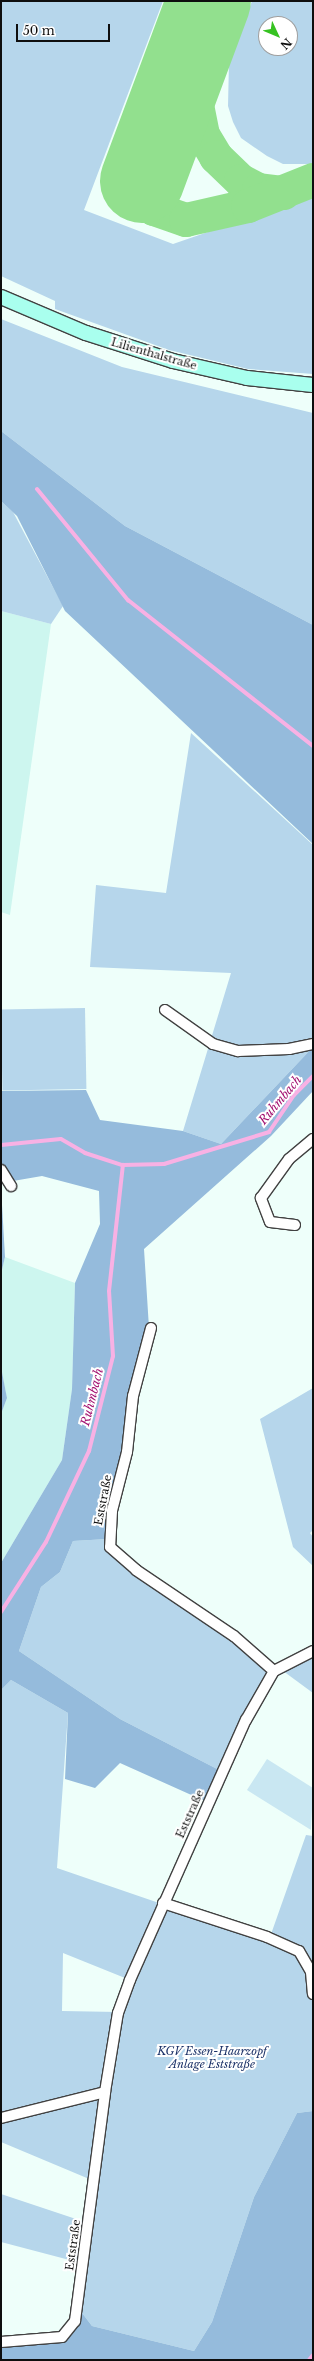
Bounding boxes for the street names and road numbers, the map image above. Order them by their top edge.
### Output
street label: Lilienthalstraße [110,335,198,373]
street label: Eststraße [92,1473,114,1527]
street label: Eststraße [174,1788,206,1840]
street label: Eststraße [63,2219,83,2271]

